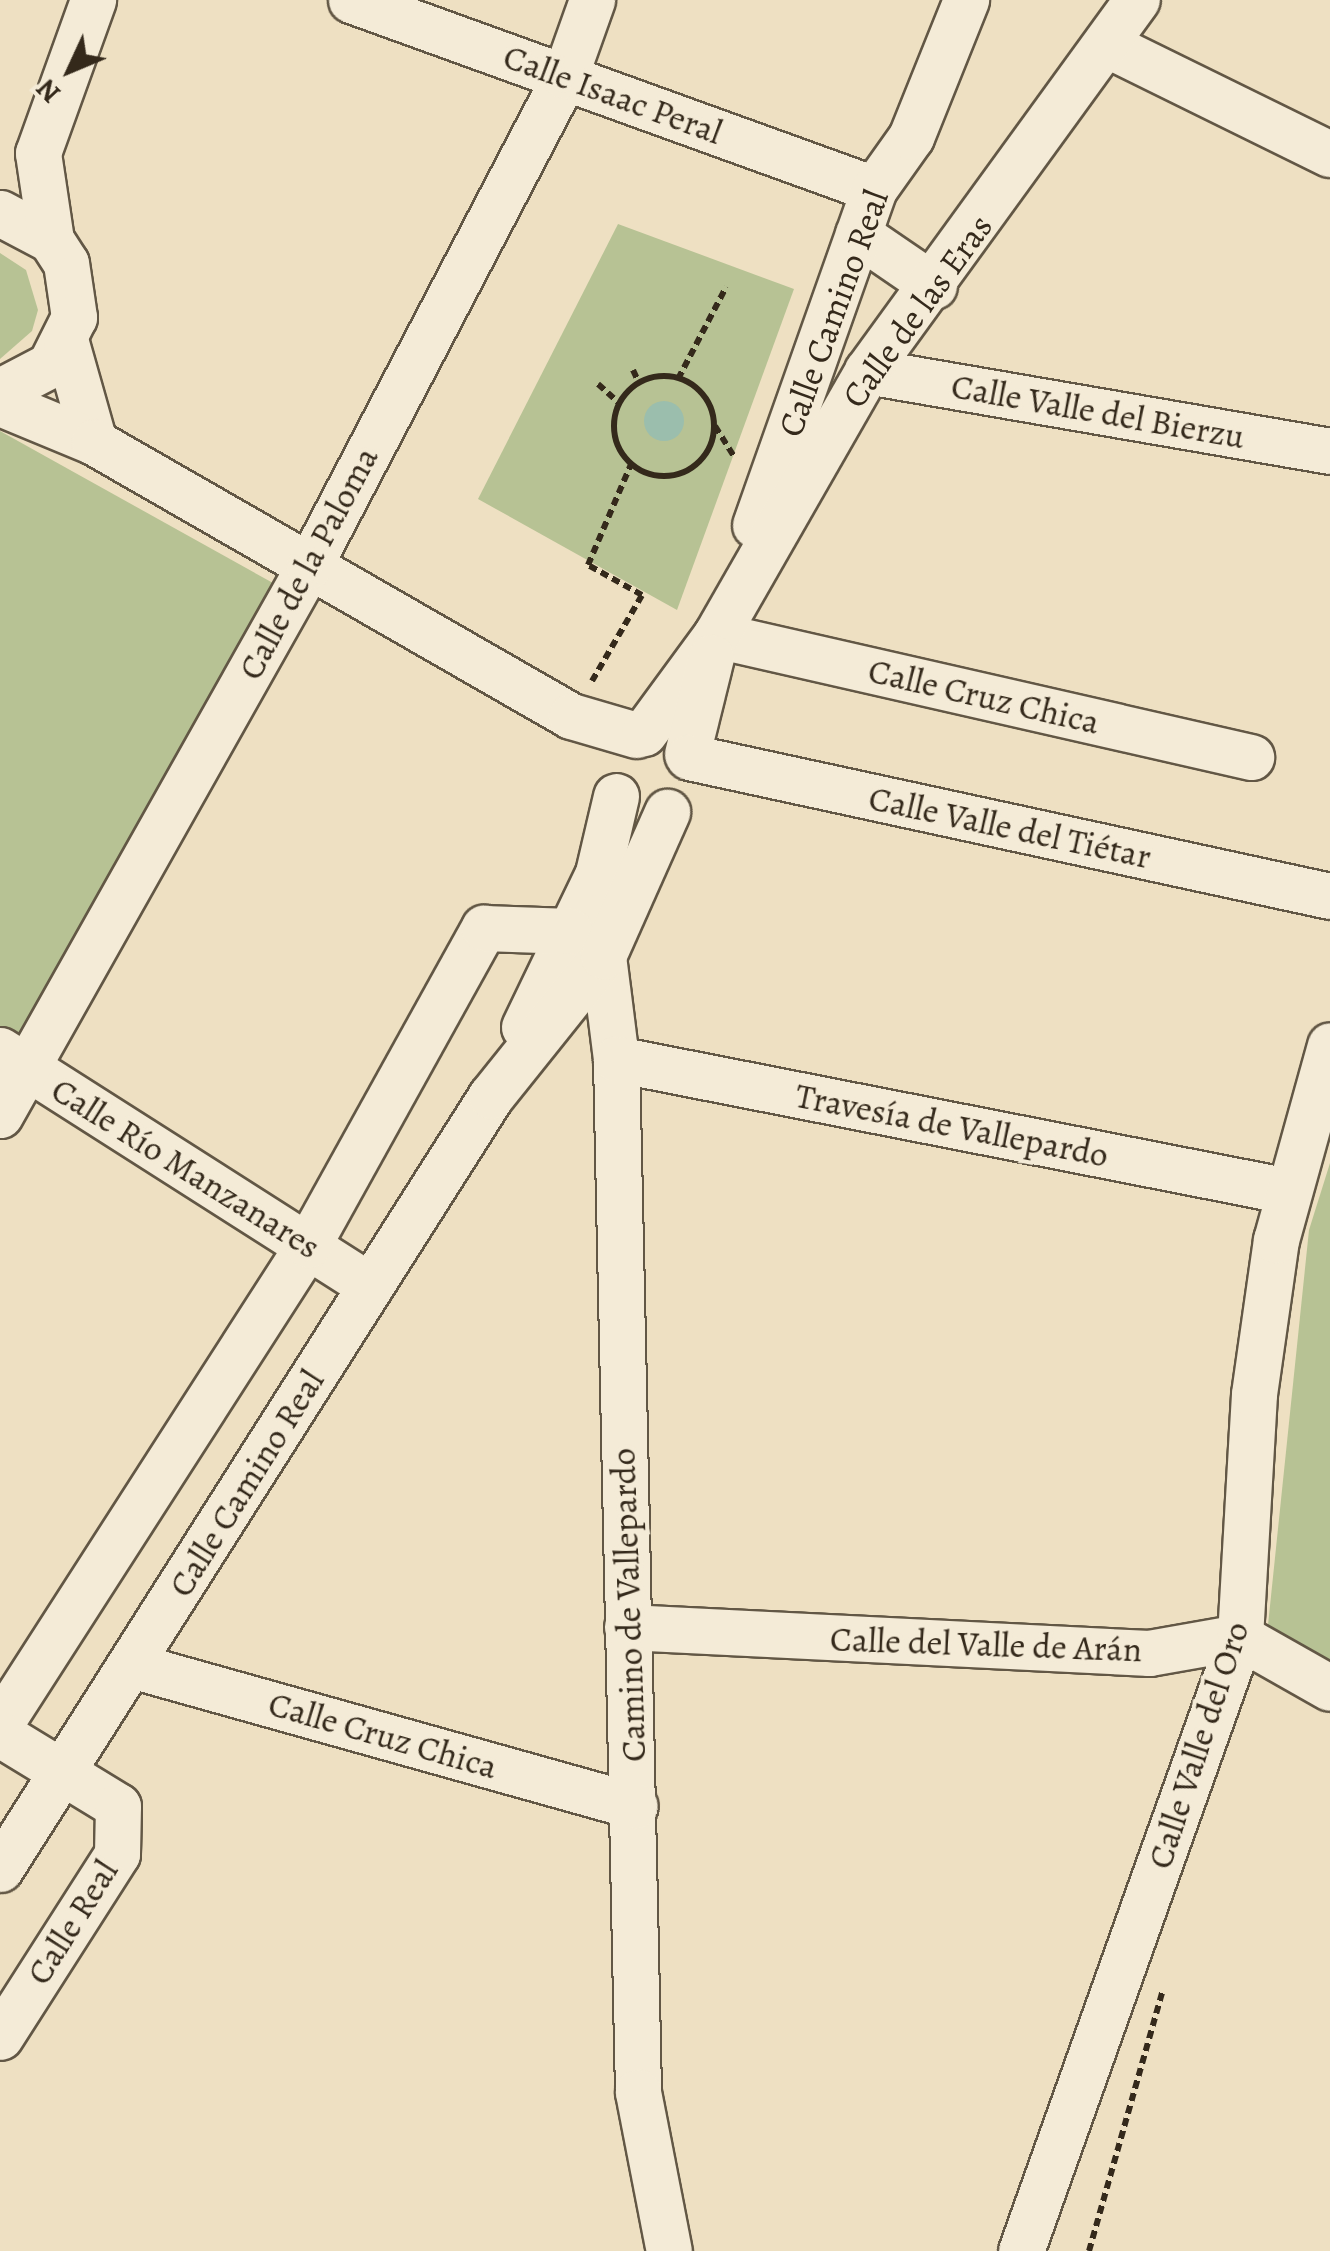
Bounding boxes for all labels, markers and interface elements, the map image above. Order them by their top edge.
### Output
north arrow [20,20,120,120]
street label: Calle Isaac Peral [498,35,728,153]
text: N [28,70,69,111]
street label: Calle Camino Real [769,184,897,442]
street label: Calle de las Eras [833,206,1001,416]
street label: Calle Valle del Bierzu [948,365,1248,457]
street label: Calle de la Paloma [229,440,387,686]
street label: Calle Cruz Chica [864,649,1104,743]
street label: Calle Valle del Tiétar [865,777,1155,877]
street label: Calle Río Manzanares [44,1068,328,1268]
street label: Travesía de Vallepardo [792,1074,1112,1176]
street label: Calle Camino Real [159,1362,333,1604]
street label: Camino de Vallepardo [602,1447,654,1763]
street label: Calle Valle del Oro [1138,1616,1258,1874]
street label: Calle del Valle de Arán [829,1618,1143,1670]
street label: Calle Cruz Chica [264,1682,502,1788]
street label: Calle Real [17,1852,127,1992]

